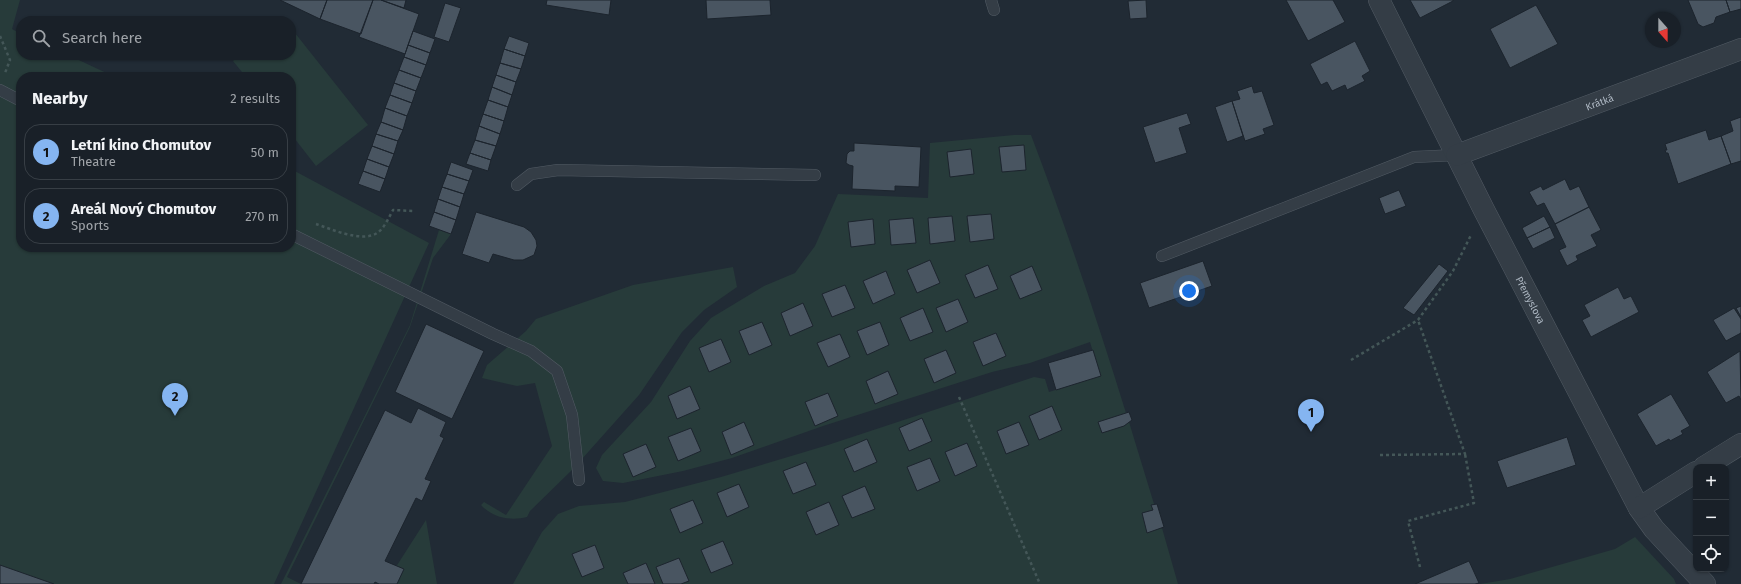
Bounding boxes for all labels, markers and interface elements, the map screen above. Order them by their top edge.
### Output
north arrow [1645,12,1681,48]
search box [16,16,296,60]
icon: search [30,27,52,49]
text: Search here [62,29,142,47]
text: Nearby [32,88,87,109]
text: 2 results [230,91,280,106]
street label: Krátká [1584,92,1615,113]
text: Letní kino Chomutov [71,136,211,154]
text: 1 [43,145,49,160]
text: 50 m [251,145,279,160]
text: Theatre [71,154,116,169]
text: Areál Nový Chomutov [71,200,216,218]
text: 2 [43,209,49,224]
text: 270 m [245,209,279,224]
text: Sports [71,218,109,233]
street label: Přemyslova [1513,275,1547,326]
your location [1179,281,1199,301]
pin: 2 [162,383,188,416]
pin: 1 [1298,399,1324,432]
map controls [1693,464,1729,572]
button: + [1693,464,1729,500]
button: − [1693,500,1729,536]
button: locate [1693,536,1729,572]

